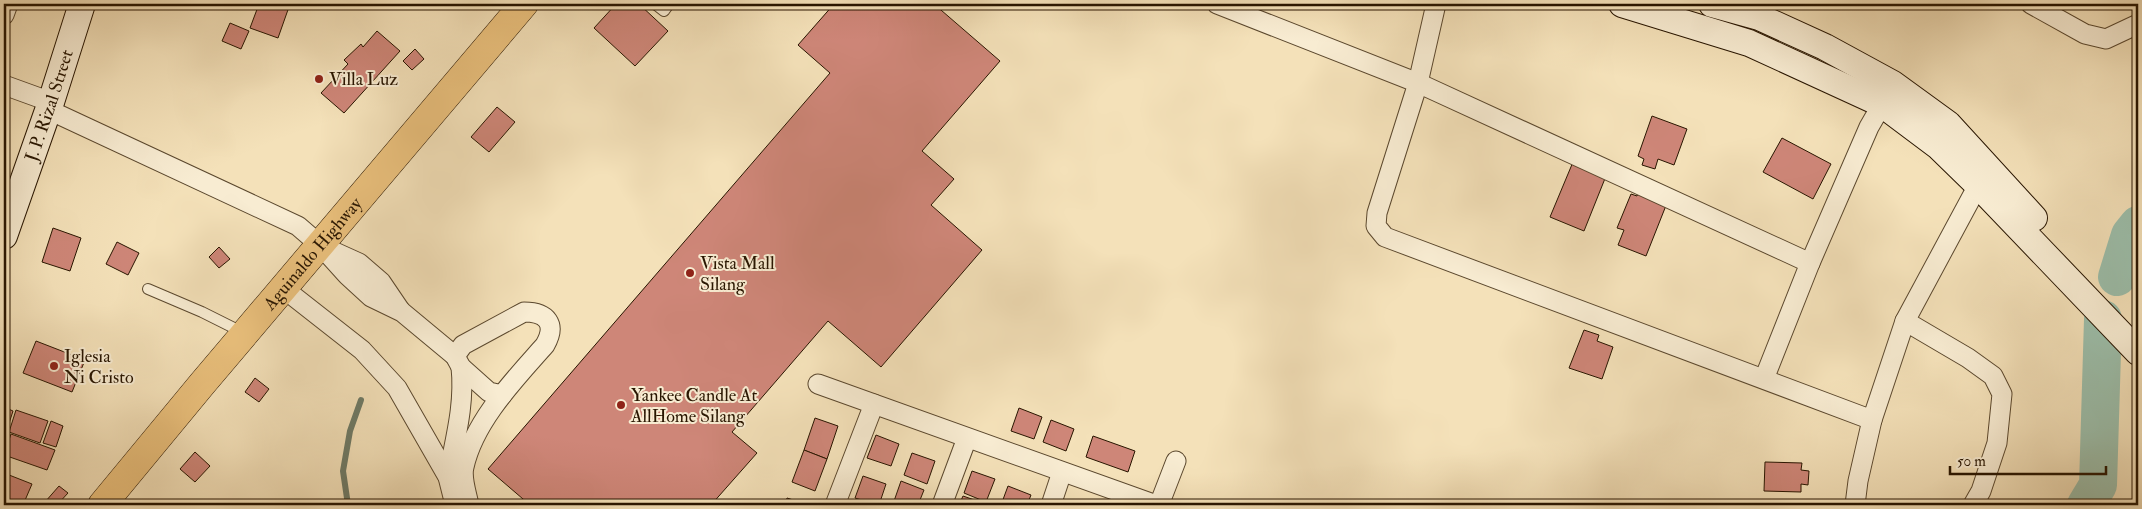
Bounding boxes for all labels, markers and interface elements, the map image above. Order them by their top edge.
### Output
street label: J. P. Rizal Street [20,47,79,166]
place label: Villa Luz [329,68,398,91]
marker: Villa Luz [313,73,325,85]
street label: Aguinaldo Highway [258,192,368,316]
place label: Vista Mall Silang [700,252,775,296]
marker: Vista Mall Silang [684,267,696,279]
place label: Iglesia Ni Cristo [64,345,134,389]
marker: Iglesia Ni Cristo [48,360,60,372]
place label: Yankee Candle At AllHome Silang [630,384,757,428]
marker: Yankee Candle At AllHome Silang [615,399,627,411]
scale bar [1950,444,2106,476]
text: 50 m [1957,452,1986,471]

